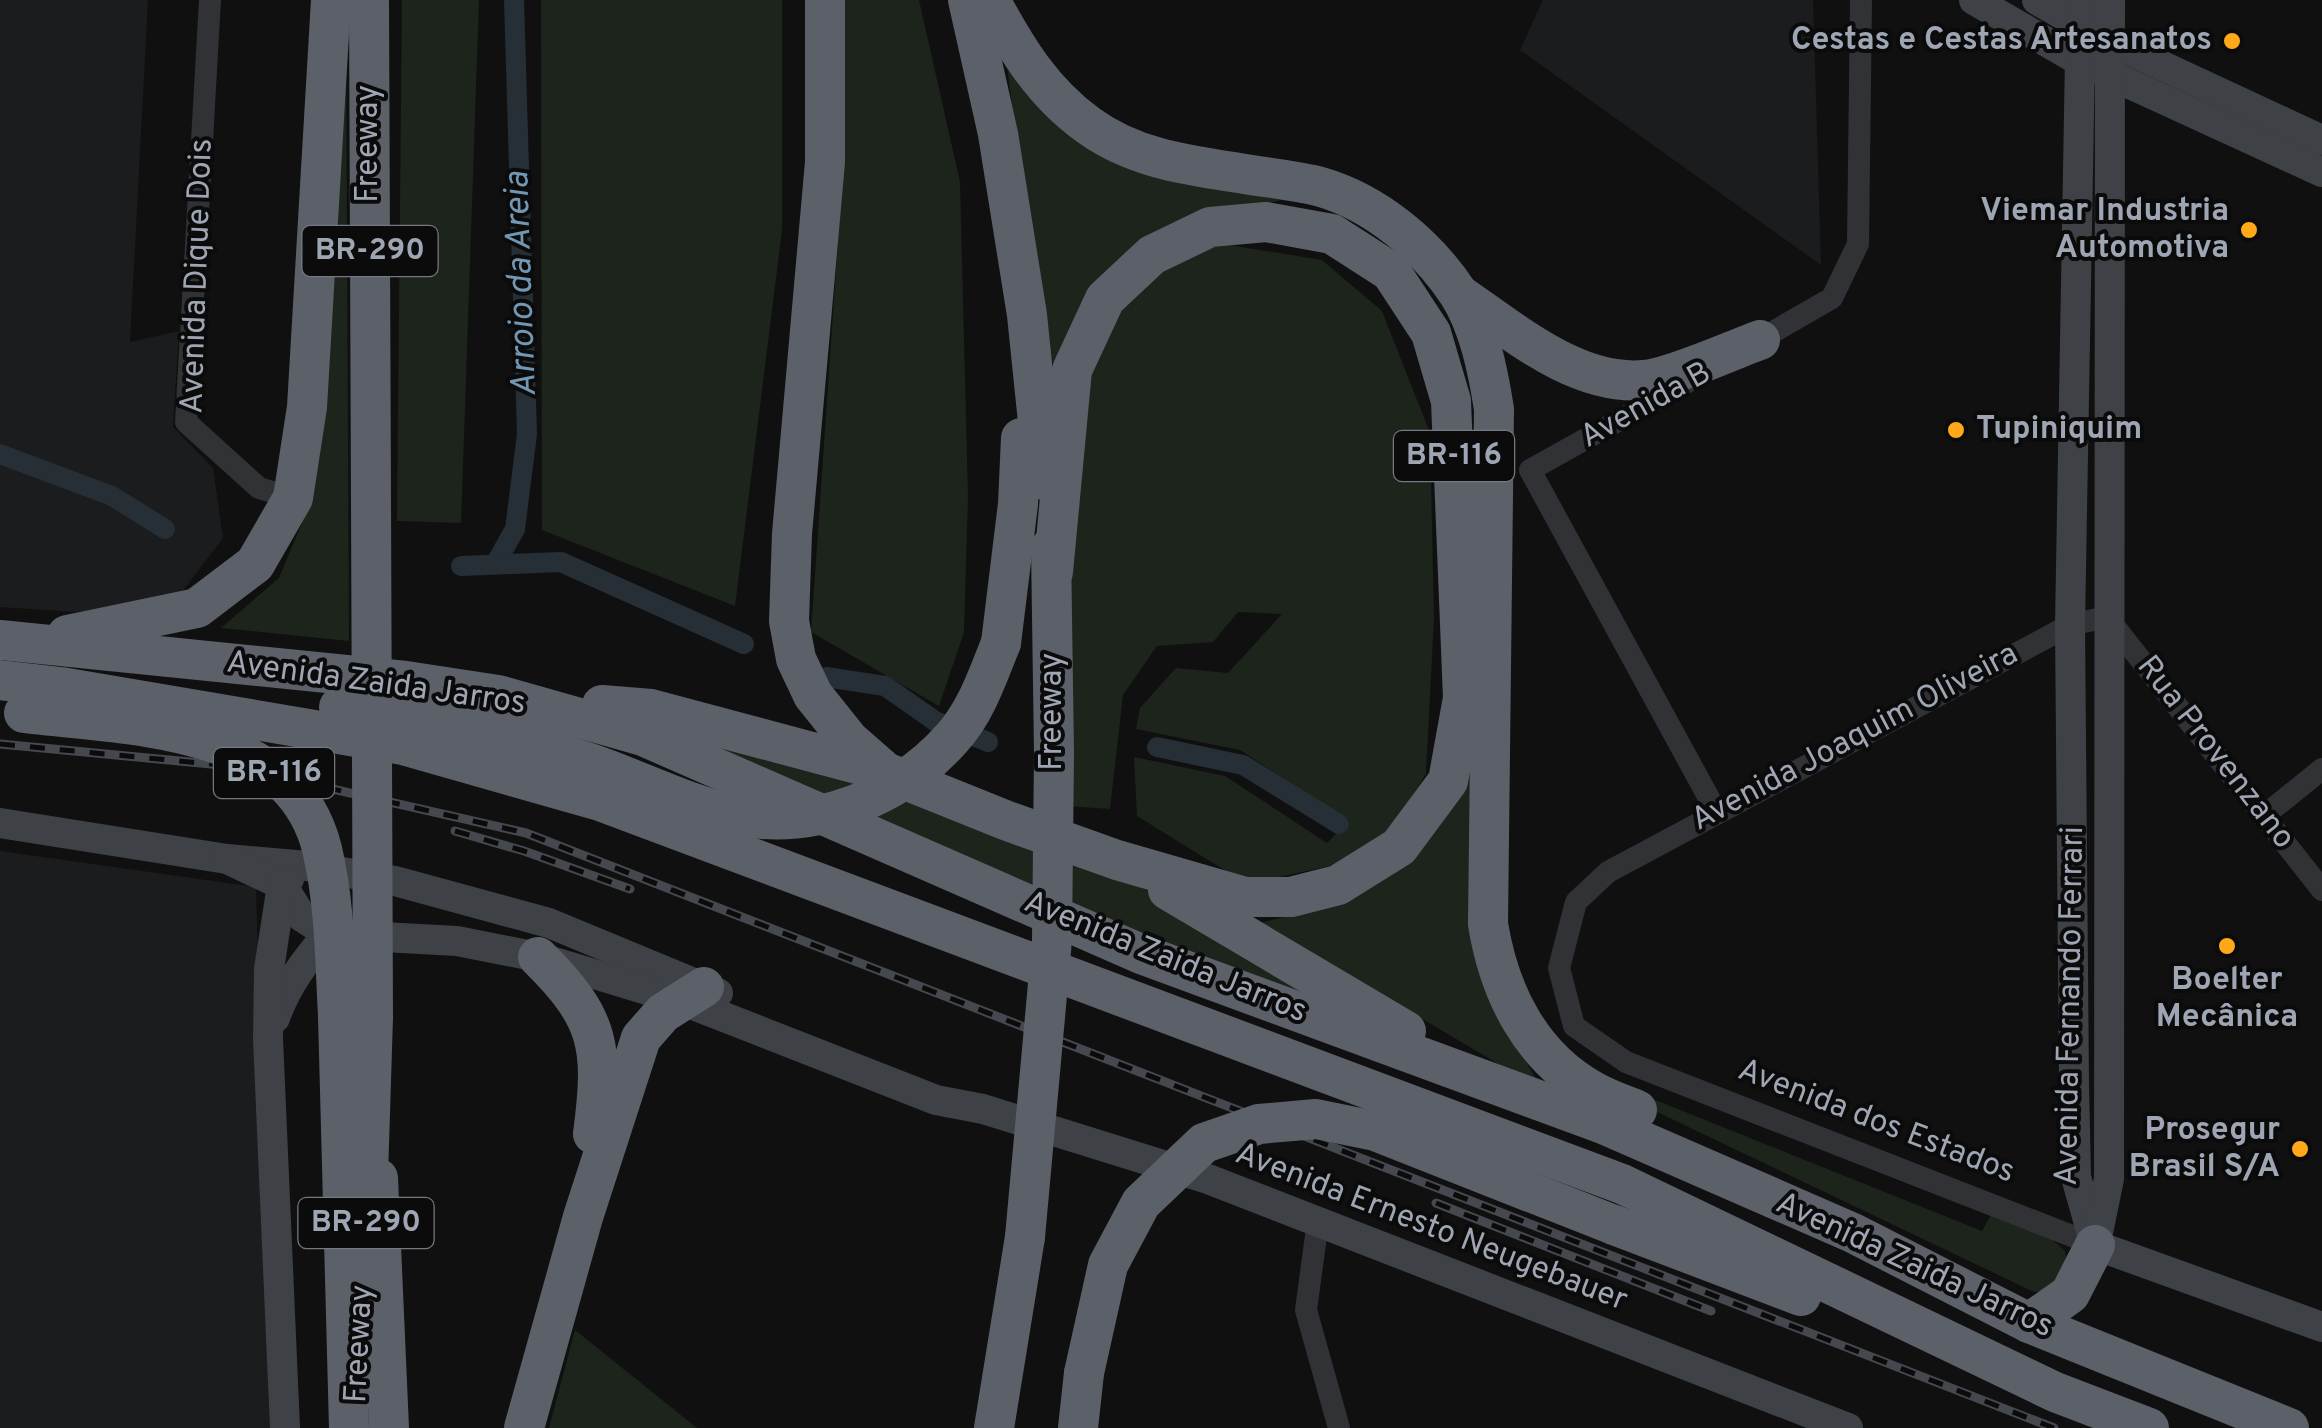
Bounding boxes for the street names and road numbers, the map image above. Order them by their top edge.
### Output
street label: Freeway [349,85,389,203]
street label: Avenida Dique Dois [173,138,223,414]
road number: BR-290 [302,226,438,276]
street label: Avenida B [1574,354,1718,458]
road number: BR-116 [1394,431,1514,481]
street label: Avenida Joaquim Oliveira [1685,635,2025,841]
street label: Avenida Zaida Jarros [224,643,528,725]
street label: Rua Provenzano [2127,648,2303,858]
street label: Freeway [1033,653,1073,771]
road number: BR-116 [214,748,334,798]
street label: Avenida Fernando Ferrari [2048,826,2094,1186]
street label: Avenida Zaida Jarros [1018,883,1312,1033]
street label: Avenida dos Estados [1732,1051,2020,1193]
street label: Avenida Ernesto Neugebauer [1229,1135,1633,1321]
street label: Avenida Zaida Jarros [1769,1184,2059,1348]
road number: BR-290 [298,1198,434,1248]
street label: Freeway [337,1284,383,1404]

